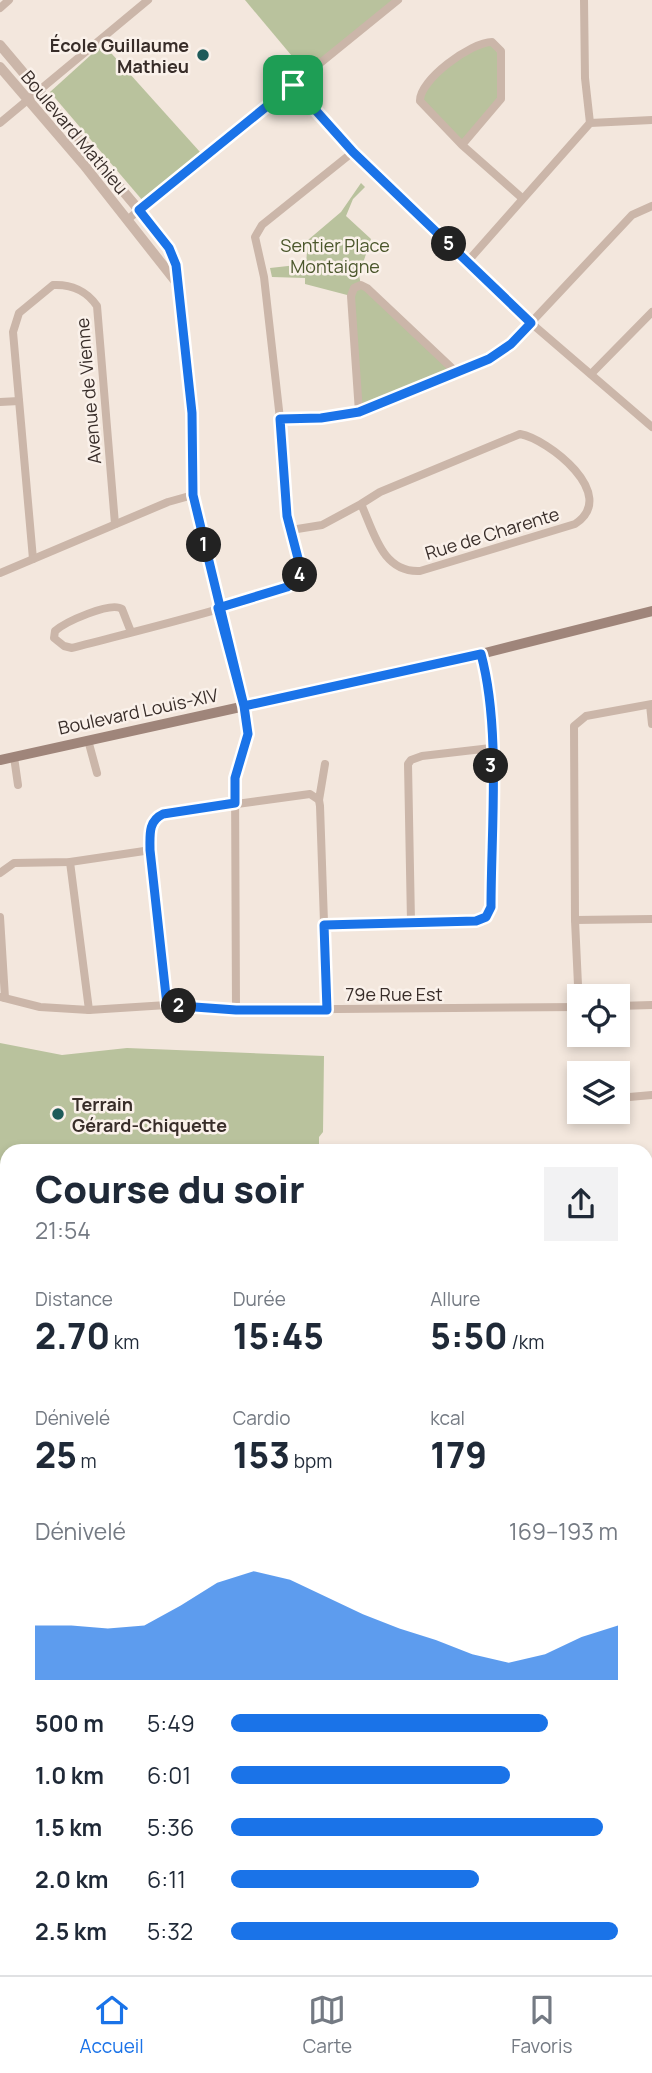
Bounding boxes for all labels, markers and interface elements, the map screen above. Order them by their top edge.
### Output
place label: École Guillaume Mathieu [50,33,189,78]
marker: École Guillaume Mathieu [195,47,211,63]
pin [263,55,323,115]
street label: Boulevard Mathieu [16,65,134,199]
icon: arrive [274,66,312,104]
pin: 5 [432,226,466,262]
text: 5 [443,230,454,256]
park label: Sentier Place Montaigne [280,233,390,278]
street label: Avenue de Vienne [70,317,106,465]
street label: Rue de Charente [422,501,562,565]
pin: 1 [186,528,222,562]
text: 1 [199,531,208,557]
pin: 4 [282,558,318,592]
text: 4 [294,561,305,587]
street label: Boulevard Louis-XIV [56,682,220,740]
pin: 3 [474,748,508,784]
text: 3 [485,752,496,778]
street label: 79e Rue Est [345,982,443,1006]
map controls [567,984,630,1124]
button: locate [567,984,630,1047]
pin: 2 [162,988,196,1024]
text: 2 [173,992,184,1018]
button: layers [567,1061,630,1124]
place label: Terrain Gérard-Chiquette [72,1092,227,1137]
marker: Terrain Gérard-Chiquette [50,1106,66,1122]
text: Course du soir [35,1162,305,1214]
button: share [544,1167,618,1241]
text: 21:54 [35,1214,91,1246]
text: Distance [35,1286,113,1312]
text: Durée [233,1286,286,1312]
text: Allure [430,1286,480,1312]
text: 2.70 [35,1312,110,1360]
text: 15:45 [233,1312,324,1360]
text: 5:50 [430,1312,508,1360]
text: km [110,1329,139,1355]
text: /km [508,1329,544,1355]
text: Dénivelé [35,1405,110,1431]
text: Cardio [233,1405,290,1431]
text: kcal [430,1405,465,1431]
text: 25 [35,1431,77,1479]
text: 153 [233,1431,290,1479]
text: 179 [430,1431,487,1479]
text: m [77,1448,97,1474]
text: bpm [290,1448,332,1474]
text: Dénivelé [35,1515,126,1547]
text: 169–193 m [509,1515,618,1547]
text: 500 m [35,1707,104,1739]
text: 5:49 [147,1707,195,1739]
text: 1.0 km [35,1759,104,1791]
text: 6:01 [147,1759,191,1791]
text: 1.5 km [35,1811,102,1843]
text: 5:36 [147,1811,194,1843]
text: 2.0 km [35,1863,108,1895]
text: 6:11 [147,1863,186,1895]
text: 2.5 km [35,1915,107,1947]
text: 5:32 [147,1915,193,1947]
tab: Accueil [80,1991,144,2059]
tab: Carte [303,1991,352,2059]
tab: Favoris [511,1991,572,2059]

